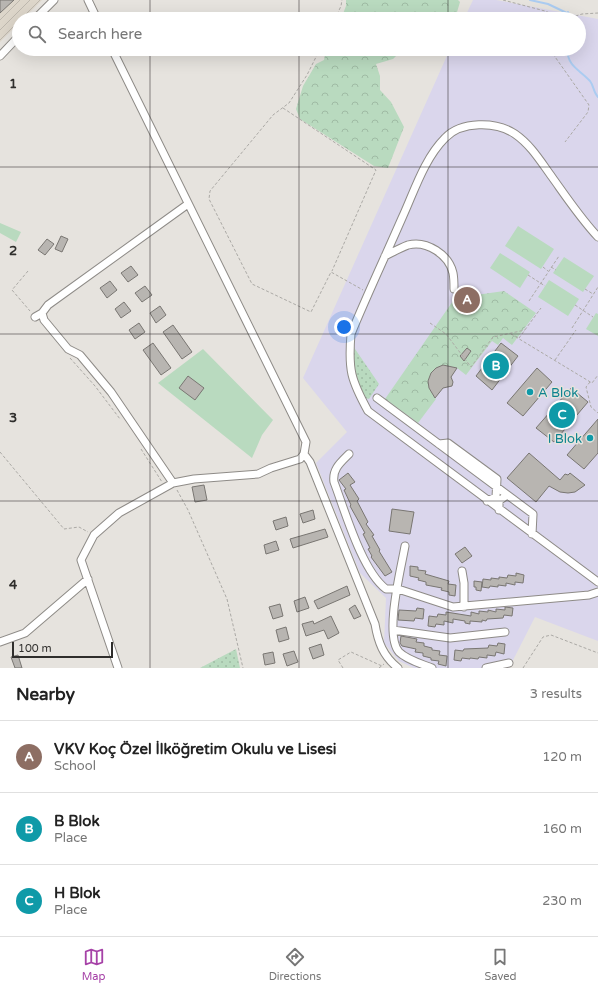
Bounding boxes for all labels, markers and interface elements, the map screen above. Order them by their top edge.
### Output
search box [12,12,586,56]
icon: search [26,23,48,45]
text: Search here [58,25,142,43]
text: 1 [9,76,17,92]
text: 2 [9,243,17,259]
pin: A [454,285,480,315]
your location [334,317,354,337]
pin: B [483,351,509,381]
place label: A Blok [538,385,578,401]
marker: A Blok [525,387,535,397]
pin: C [549,400,575,430]
text: 3 [9,410,17,426]
place label: I Blok [548,431,582,447]
marker: I Blok [585,433,595,443]
text: 4 [9,577,18,593]
scale bar [12,640,113,659]
text: 100 m [18,642,52,655]
text: Nearby [16,684,75,705]
text: 3 results [530,686,582,702]
text: VKV Koç Özel İlköğretim Okulu ve Lisesi [54,740,337,758]
text: A [24,749,34,765]
text: 120 m [542,749,582,765]
text: School [54,758,96,774]
text: B Blok [54,812,100,830]
text: B [24,821,34,837]
text: 160 m [542,821,582,837]
text: Place [54,830,87,846]
text: H Blok [54,884,101,902]
text: C [24,893,34,909]
text: 230 m [542,893,582,909]
text: Place [54,902,87,918]
tab: Map [82,946,105,983]
tab: Directions [269,946,321,983]
tab: Saved [485,946,516,983]

